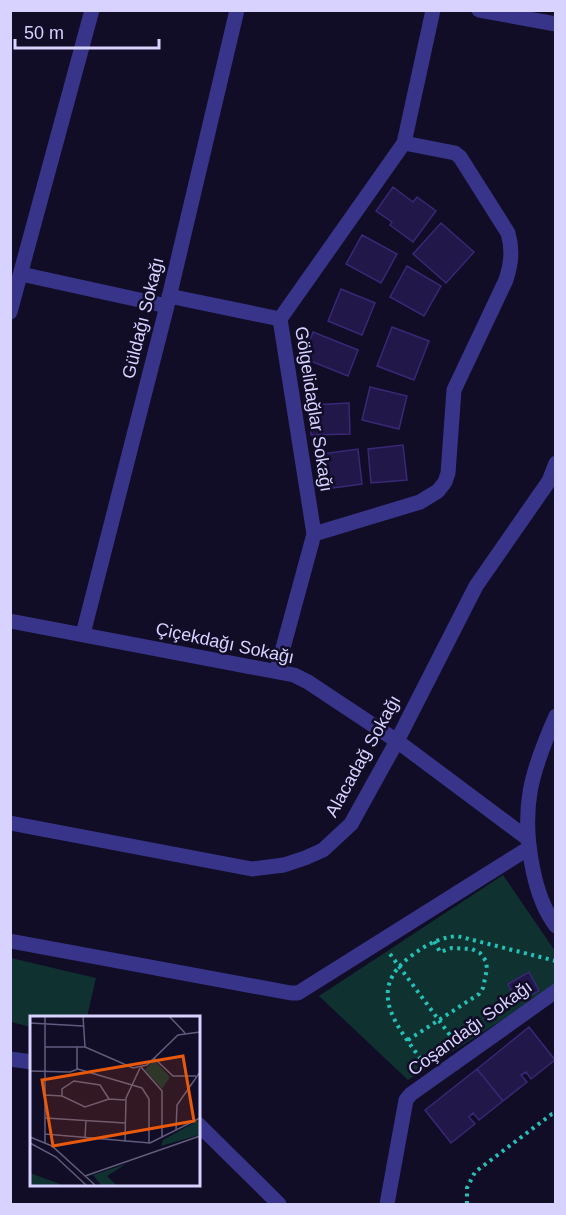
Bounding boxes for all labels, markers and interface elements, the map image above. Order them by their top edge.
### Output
scale bar [15,12,159,50]
text: 50 m [24,23,64,43]
street label: Güldağı Sokağı [118,255,168,381]
street label: Gölgelidağlar Sokağı [291,325,337,493]
street label: Çiçekdağı Sokağı [154,619,296,667]
street label: Alacadağ Sokağı [321,692,405,820]
street label: Coşandağı Sokağı [404,976,536,1080]
inset map [30,1016,200,1185]

